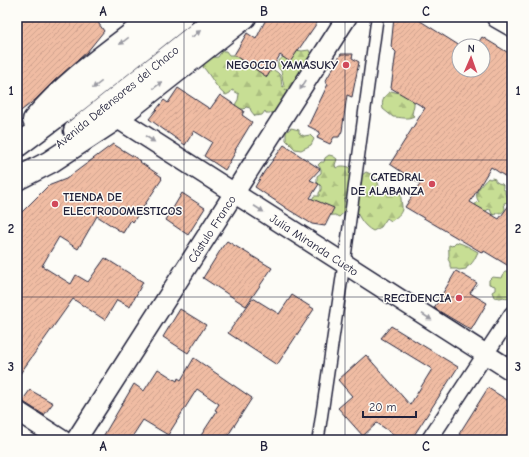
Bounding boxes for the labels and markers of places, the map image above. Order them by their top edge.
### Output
place label: NEGOCIO YAMASUKY [226,58,338,72]
marker: NEGOCIO YAMASUKY [341,60,351,70]
place label: CATEDRAL DE ALABANZA [350,170,424,198]
marker: CATEDRAL DE ALABANZA [427,179,437,189]
place label: TIENDA DE ELECTRODOMESTICOS [63,190,182,218]
marker: TIENDA DE ELECTRODOMESTICOS [50,199,60,209]
place label: RECIDENCIA [384,291,451,305]
marker: RECIDENCIA [454,293,464,303]

